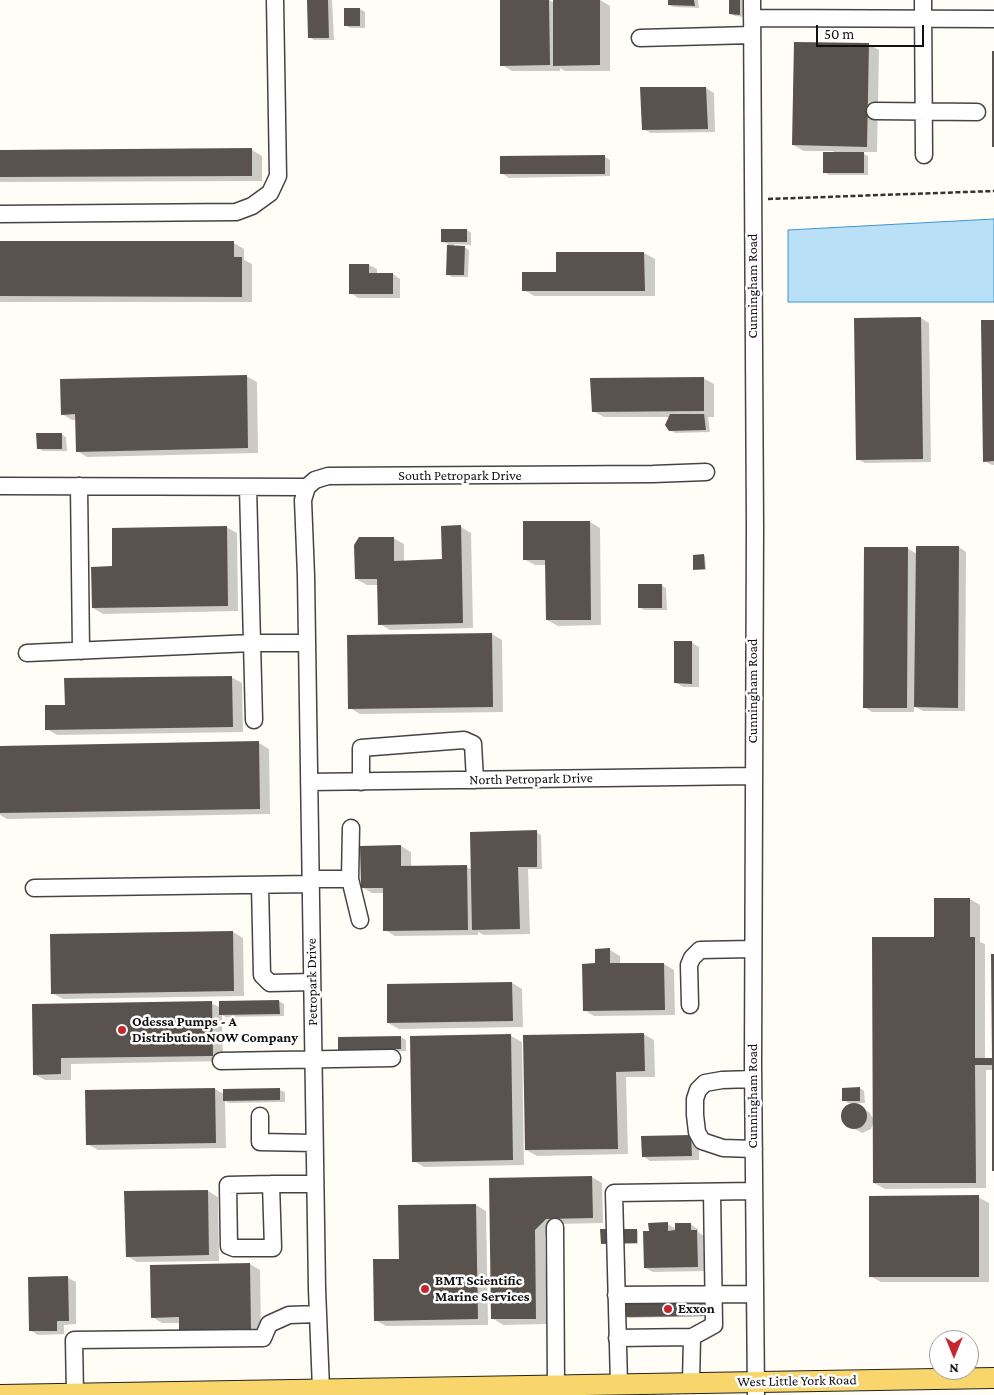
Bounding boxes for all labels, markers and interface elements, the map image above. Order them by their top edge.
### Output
scale bar [819,15,926,47]
text: 50 m [824,26,854,42]
street label: Cunningham Road [745,234,761,338]
street label: South Petropark Drive [398,468,522,484]
street label: Cunningham Road [745,639,761,743]
street label: North Petropark Drive [469,770,593,788]
street label: Petropark Drive [303,938,321,1026]
place label: Odessa Pumps - A DistributionNOW Company [132,1014,298,1046]
marker: Odessa Pumps - A DistributionNOW Company [116,1024,128,1036]
street label: Cunningham Road [745,1044,761,1148]
place label: BMT Scientific Marine Services [435,1273,529,1305]
marker: BMT Scientific Marine Services [419,1283,431,1295]
place label: Exxon [678,1301,715,1317]
marker: Exxon [662,1303,674,1315]
north arrow [929,1330,979,1380]
text: N [949,1361,959,1377]
street label: West Little York Road [737,1372,857,1390]

